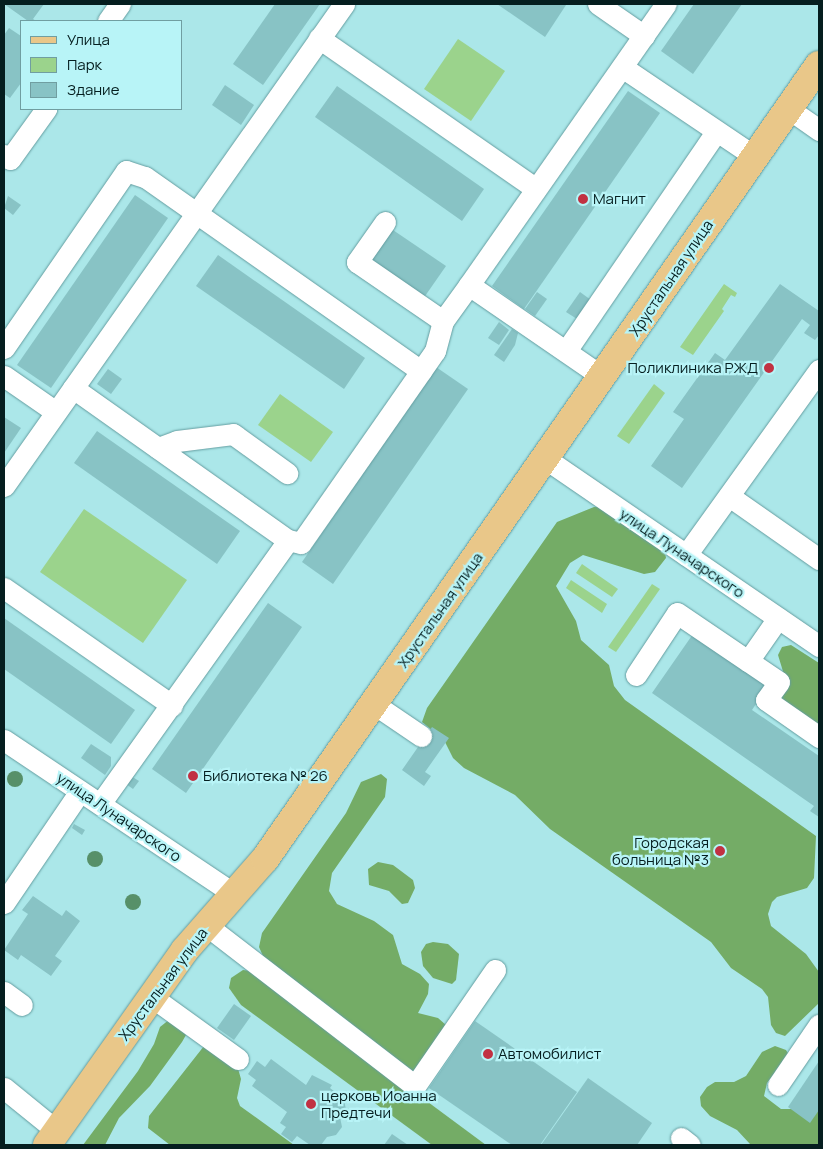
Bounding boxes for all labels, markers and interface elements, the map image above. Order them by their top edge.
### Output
legend [20,20,182,110]
text: Улица [67,29,110,50]
text: Парк [67,54,102,75]
text: Здание [67,79,119,100]
place label: Магнит [593,190,646,208]
marker: Магнит [577,193,589,205]
street label: Хрустальная улица [625,216,717,340]
place label: Поликлиника РЖД [627,359,758,377]
marker: Поликлиника РЖД [762,361,776,375]
street label: улица Луначарского [616,505,748,601]
street label: Хрустальная улица [394,549,486,671]
place label: Библиотека № 26 [203,767,328,785]
street label: улица Луначарского [53,769,185,865]
marker: Библиотека № 26 [187,770,199,782]
place label: Городская больница №3 [612,833,709,868]
marker: Городская больница №3 [713,844,727,858]
street label: Хрустальная улица [115,924,211,1044]
place label: Автомобилист [498,1045,601,1063]
marker: Автомобилист [482,1048,494,1060]
place label: церковь Иоанна Предтечи [321,1086,437,1121]
marker: церковь Иоанна Предтечи [305,1098,317,1110]

